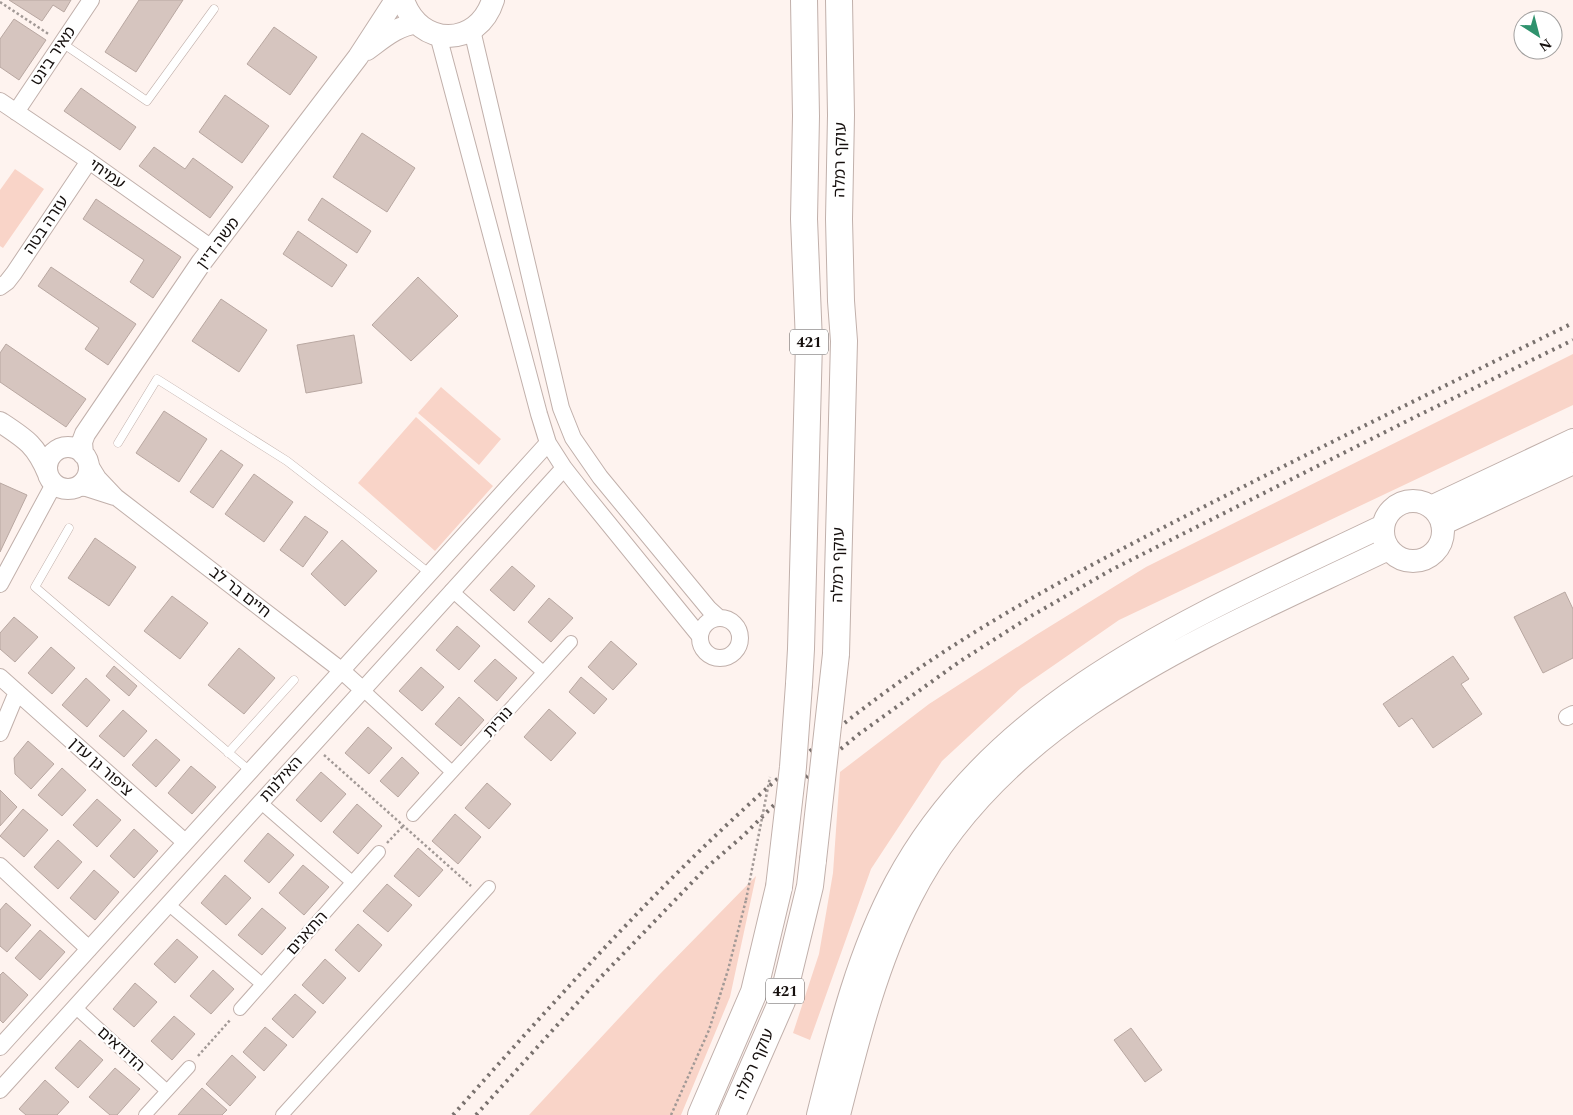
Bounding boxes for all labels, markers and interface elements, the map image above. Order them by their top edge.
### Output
north arrow [1513,10,1563,60]
street label: מאיר בינט [24,22,82,90]
text: N [1535,33,1556,57]
street label: עוקף רמלה [827,122,853,198]
street label: עמיחי [84,153,130,195]
street label: עזרה בטה [17,191,75,259]
street label: משה דיין [190,212,246,274]
road number: 421 [790,330,828,354]
street label: עוקף רמלה [825,527,851,603]
street label: חיים בר לב [204,560,276,624]
street label: נורית [478,701,518,743]
street label: ציפור גן עדן [64,732,138,802]
street label: האילנות [254,751,308,807]
street label: התאנים [281,906,333,960]
road number: 421 [766,978,804,1004]
street label: הדודאים [92,1021,150,1077]
street label: עוקף רמלה [728,1025,780,1103]

